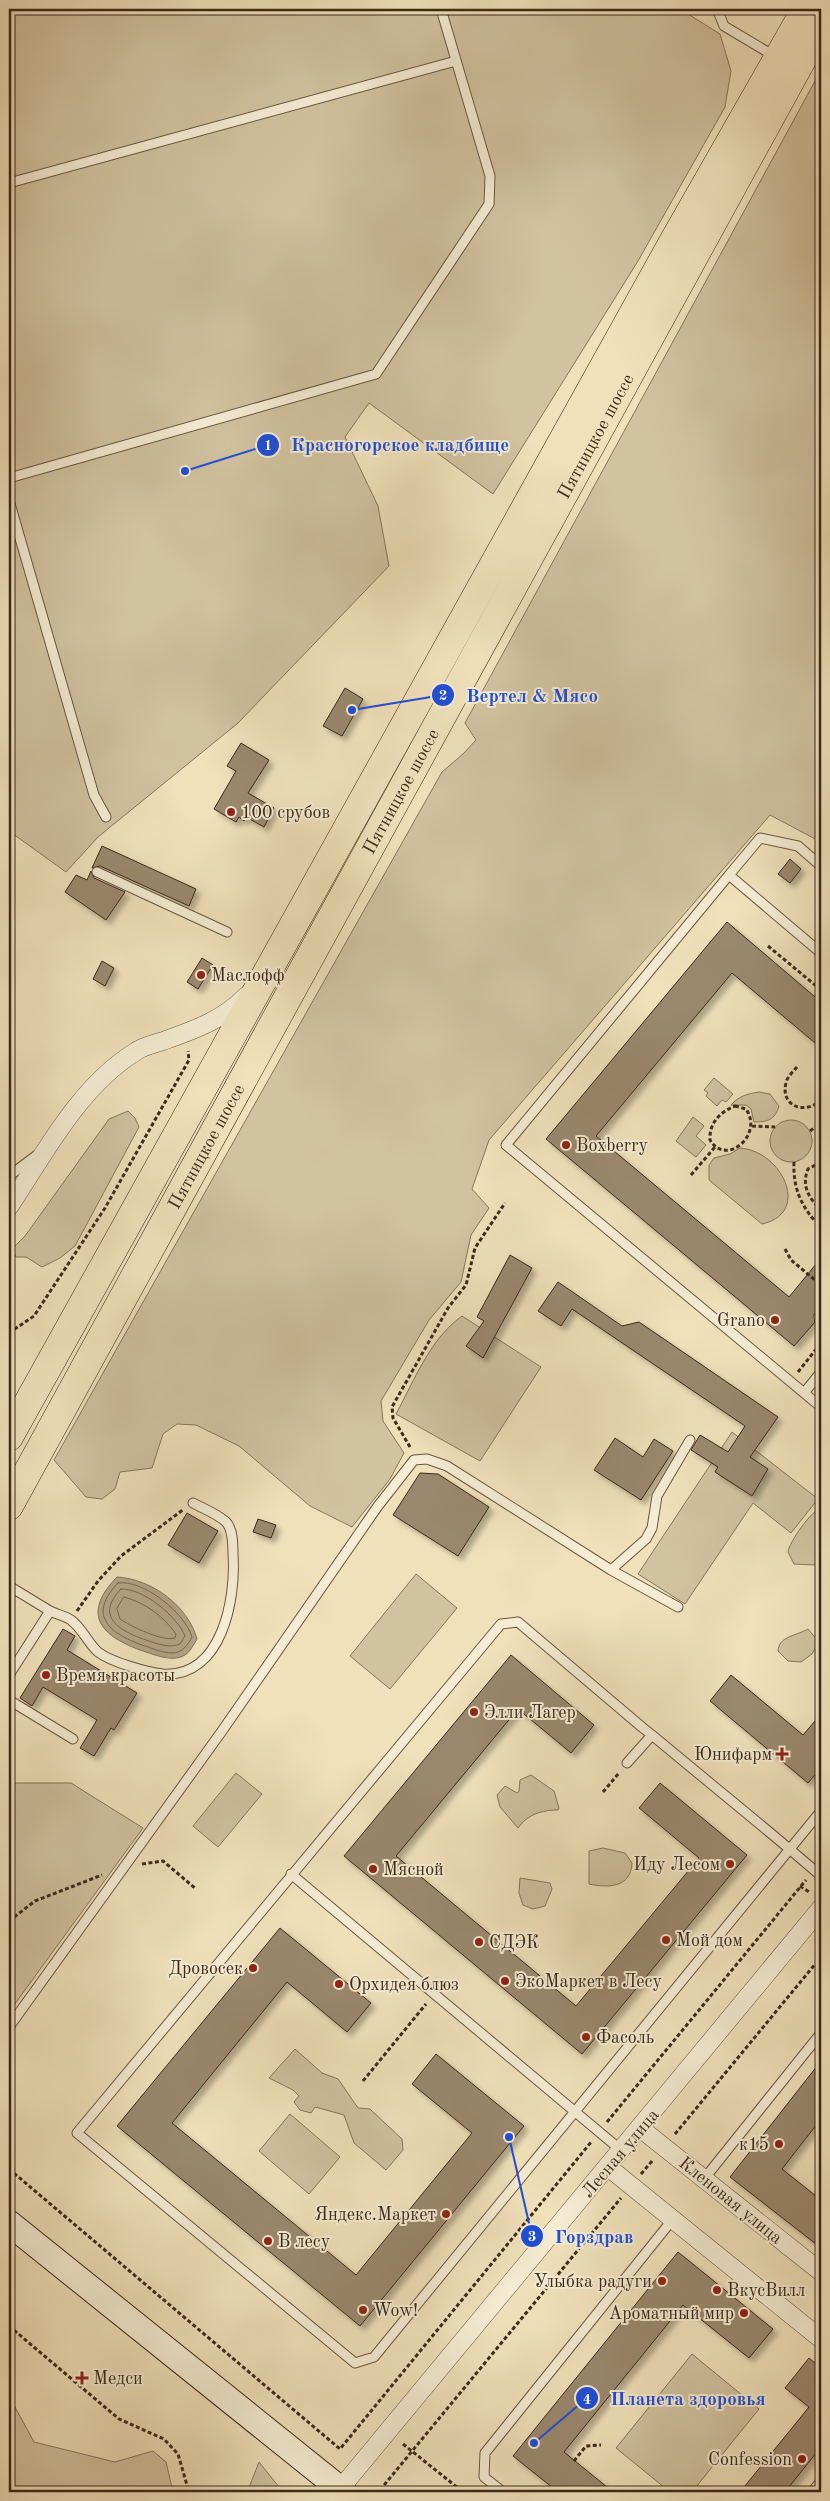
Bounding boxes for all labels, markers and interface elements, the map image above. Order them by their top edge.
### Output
street label: Пятницкое шоссе [555,371,638,502]
callout: Красногорское кладбище [256,428,519,462]
text: Красногорское кладбище [291,437,509,456]
text: 1 [264,439,272,454]
callout: Вертел & Мясо [431,678,608,712]
text: Вертел & Мясо [466,688,598,707]
text: 2 [439,689,447,704]
street label: Пятницкое шоссе [360,726,443,857]
place label: 100 срубов [241,804,330,822]
marker: 100 срубов [225,806,237,818]
place label: Маслофф [211,967,285,986]
marker: Маслофф [195,969,207,981]
street label: Пятницкое шоссе [166,1081,248,1212]
place label: Boxberry [576,1137,649,1155]
marker: Boxberry [560,1139,572,1151]
place label: Grano [717,1312,765,1330]
marker: Grano [769,1314,781,1326]
place label: Время красоты [56,1667,175,1685]
marker: Время красоты [40,1669,52,1681]
place label: Элли Лагер [484,1704,576,1722]
marker: Элли Лагер [468,1706,480,1718]
place label: Юнифарм [694,1746,772,1765]
marker: Юнифарм [776,1748,788,1760]
place label: Иду Лесом [633,1856,720,1874]
marker: Иду Лесом [724,1858,736,1870]
place label: Мясной [383,1861,444,1879]
marker: Мясной [367,1863,379,1875]
place label: Мой дом [676,1932,743,1950]
place label: СДЭК [489,1934,539,1952]
marker: Мой дом [660,1934,672,1946]
marker: СДЭК [473,1936,485,1948]
place label: Дровосек [169,1960,243,1978]
marker: Дровосек [247,1962,259,1974]
place label: ЭкоМаркет в Лесу [515,1973,662,1991]
marker: ЭкоМаркет в Лесу [499,1975,511,1987]
place label: Орхидея блюз [349,1976,459,1994]
marker: Орхидея блюз [333,1978,345,1990]
place label: Фасоль [596,2029,654,2047]
marker: Фасоль [580,2031,592,2043]
street label: Лесная улица [579,2106,663,2201]
place label: к15 [739,2136,769,2154]
marker: к15 [773,2138,785,2150]
street label: Кленовая улица [675,2154,786,2248]
place label: Яндекс.Маркет [315,2206,436,2224]
marker: Яндекс.Маркет [440,2208,452,2220]
callout: Горздрав [520,2219,643,2253]
text: Горздрав [555,2229,633,2248]
text: 3 [528,2230,536,2245]
place label: В лесу [278,2233,331,2251]
marker: В лесу [262,2235,274,2247]
place label: Улыбка радуги [534,2273,652,2291]
marker: Улыбка радуги [656,2275,668,2287]
place label: ВкусВилл [727,2282,805,2300]
marker: ВкусВилл [711,2284,723,2296]
place label: Wow! [373,2302,418,2320]
marker: Wow! [357,2304,369,2316]
place label: Ароматный мир [608,2305,734,2323]
marker: Ароматный мир [738,2307,750,2319]
place label: Медси [93,2370,143,2388]
marker: Медси [75,2371,89,2385]
callout: Планета здоровья [575,2381,775,2415]
text: Планета здоровья [610,2391,766,2410]
text: 4 [583,2393,591,2408]
place label: Confession [708,2451,792,2469]
marker: Confession [796,2453,808,2465]

